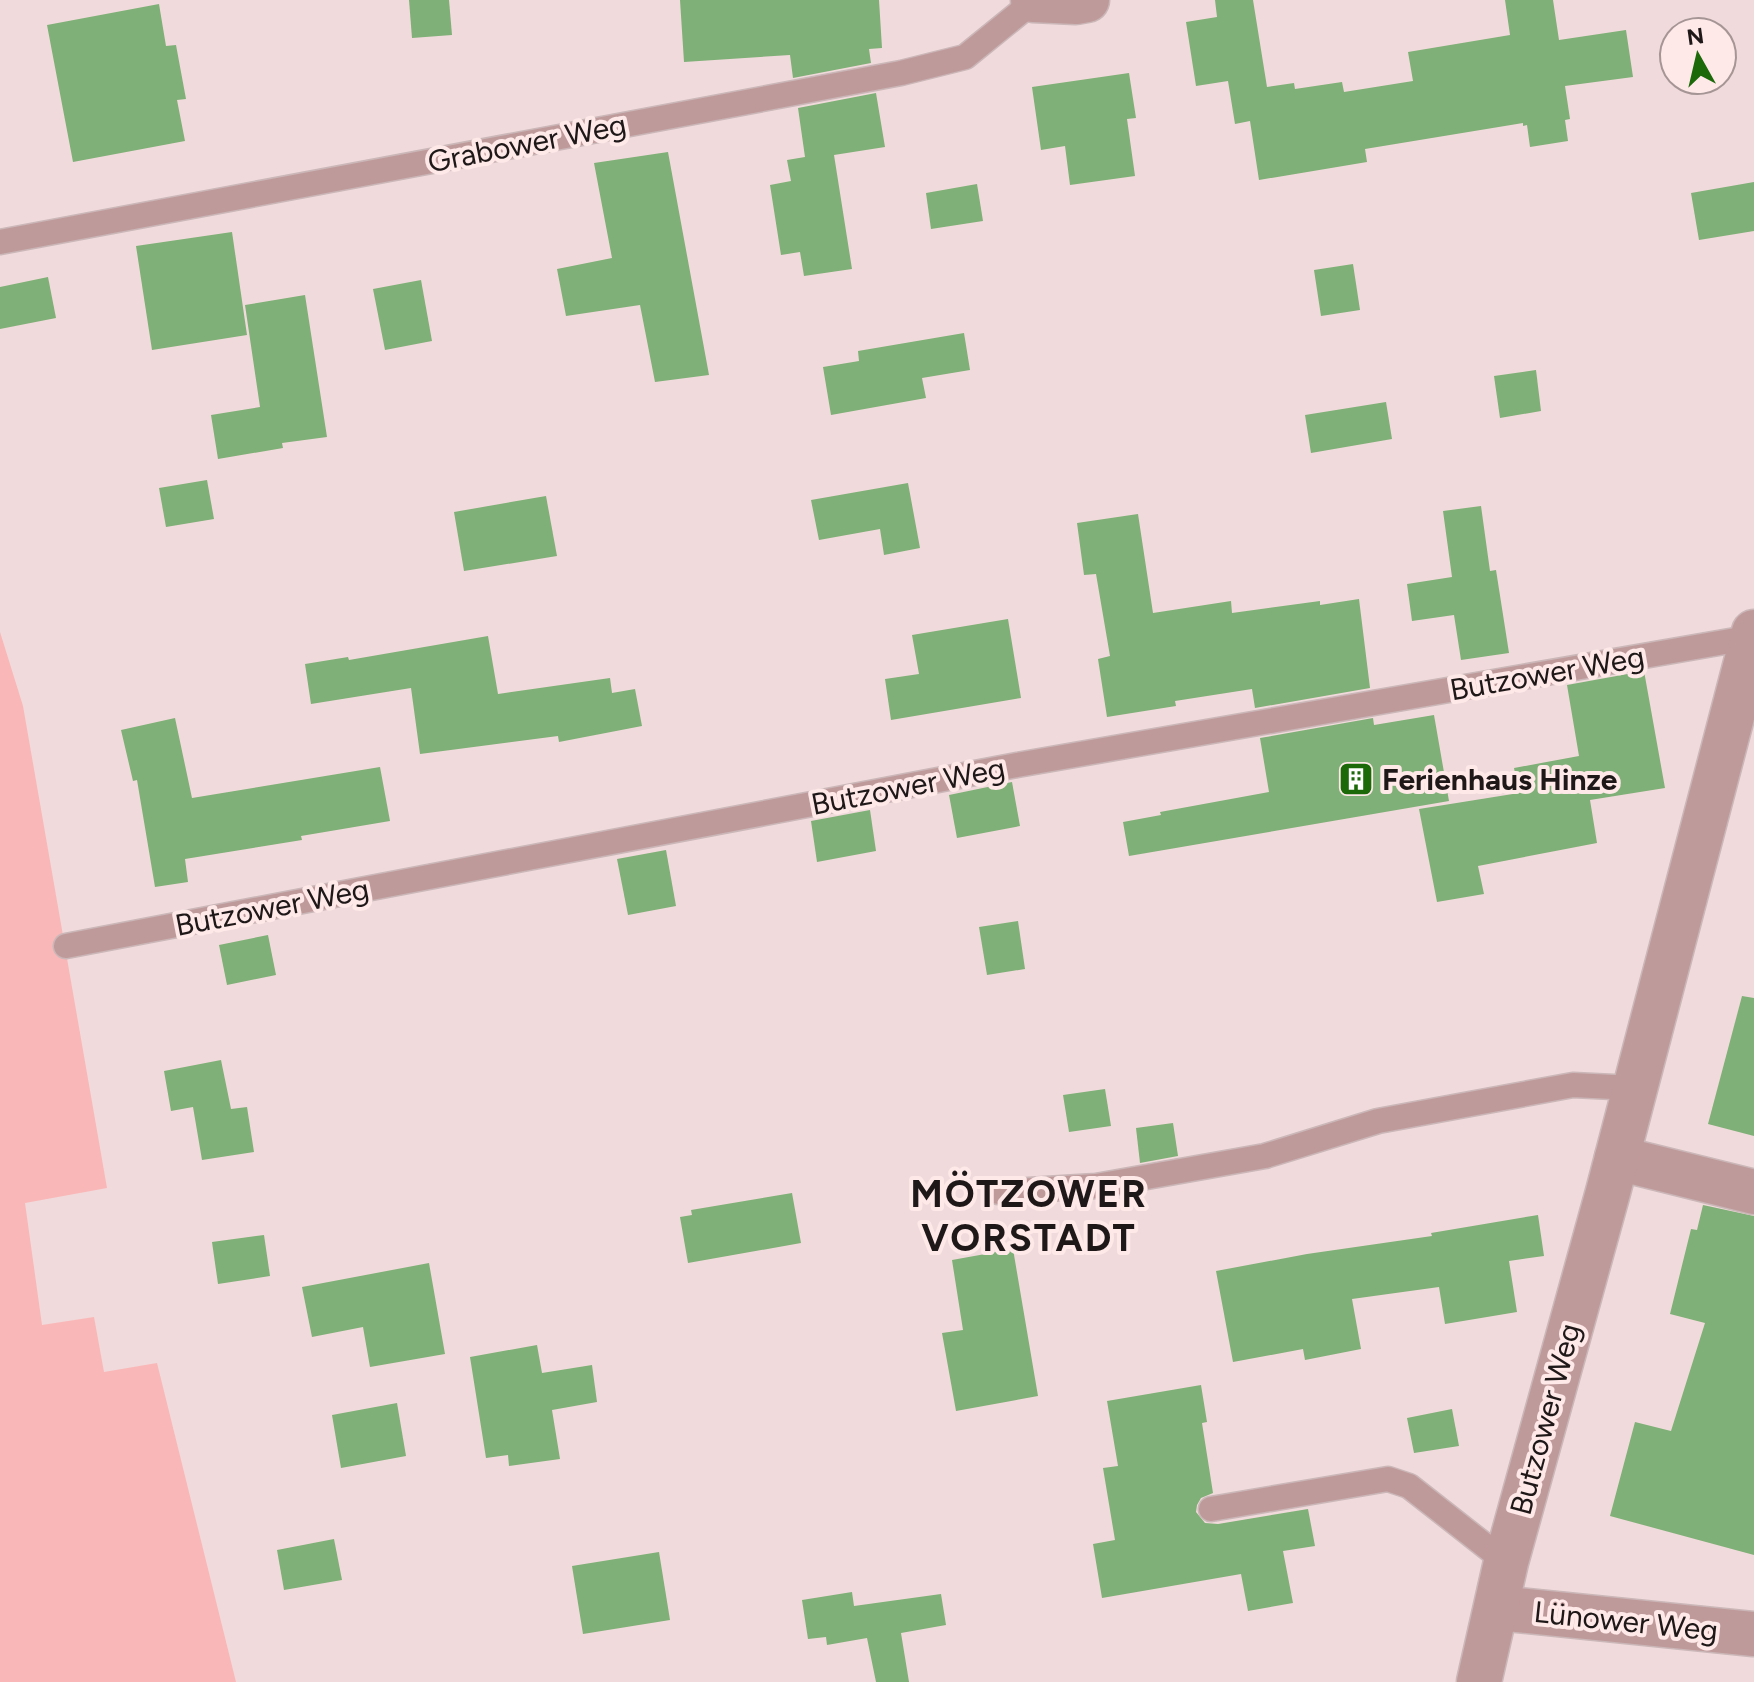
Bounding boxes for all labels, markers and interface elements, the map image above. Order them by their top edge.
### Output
north arrow [1658,16,1738,96]
text: N [1685,22,1706,51]
street label: Grabower Weg [425,106,629,180]
street label: Butzower Weg [1447,638,1647,708]
street label: Butzower Weg [808,749,1008,823]
building icon: Ferienhaus Hinze [1337,760,1375,798]
place label: Ferienhaus Hinze [1382,761,1618,798]
street label: Butzower Weg [172,870,372,944]
district label: MÖTZOWER VORSTADT [910,1170,1148,1261]
street label: Butzower Weg [1502,1319,1588,1519]
street label: Lünower Weg [1532,1593,1720,1649]

